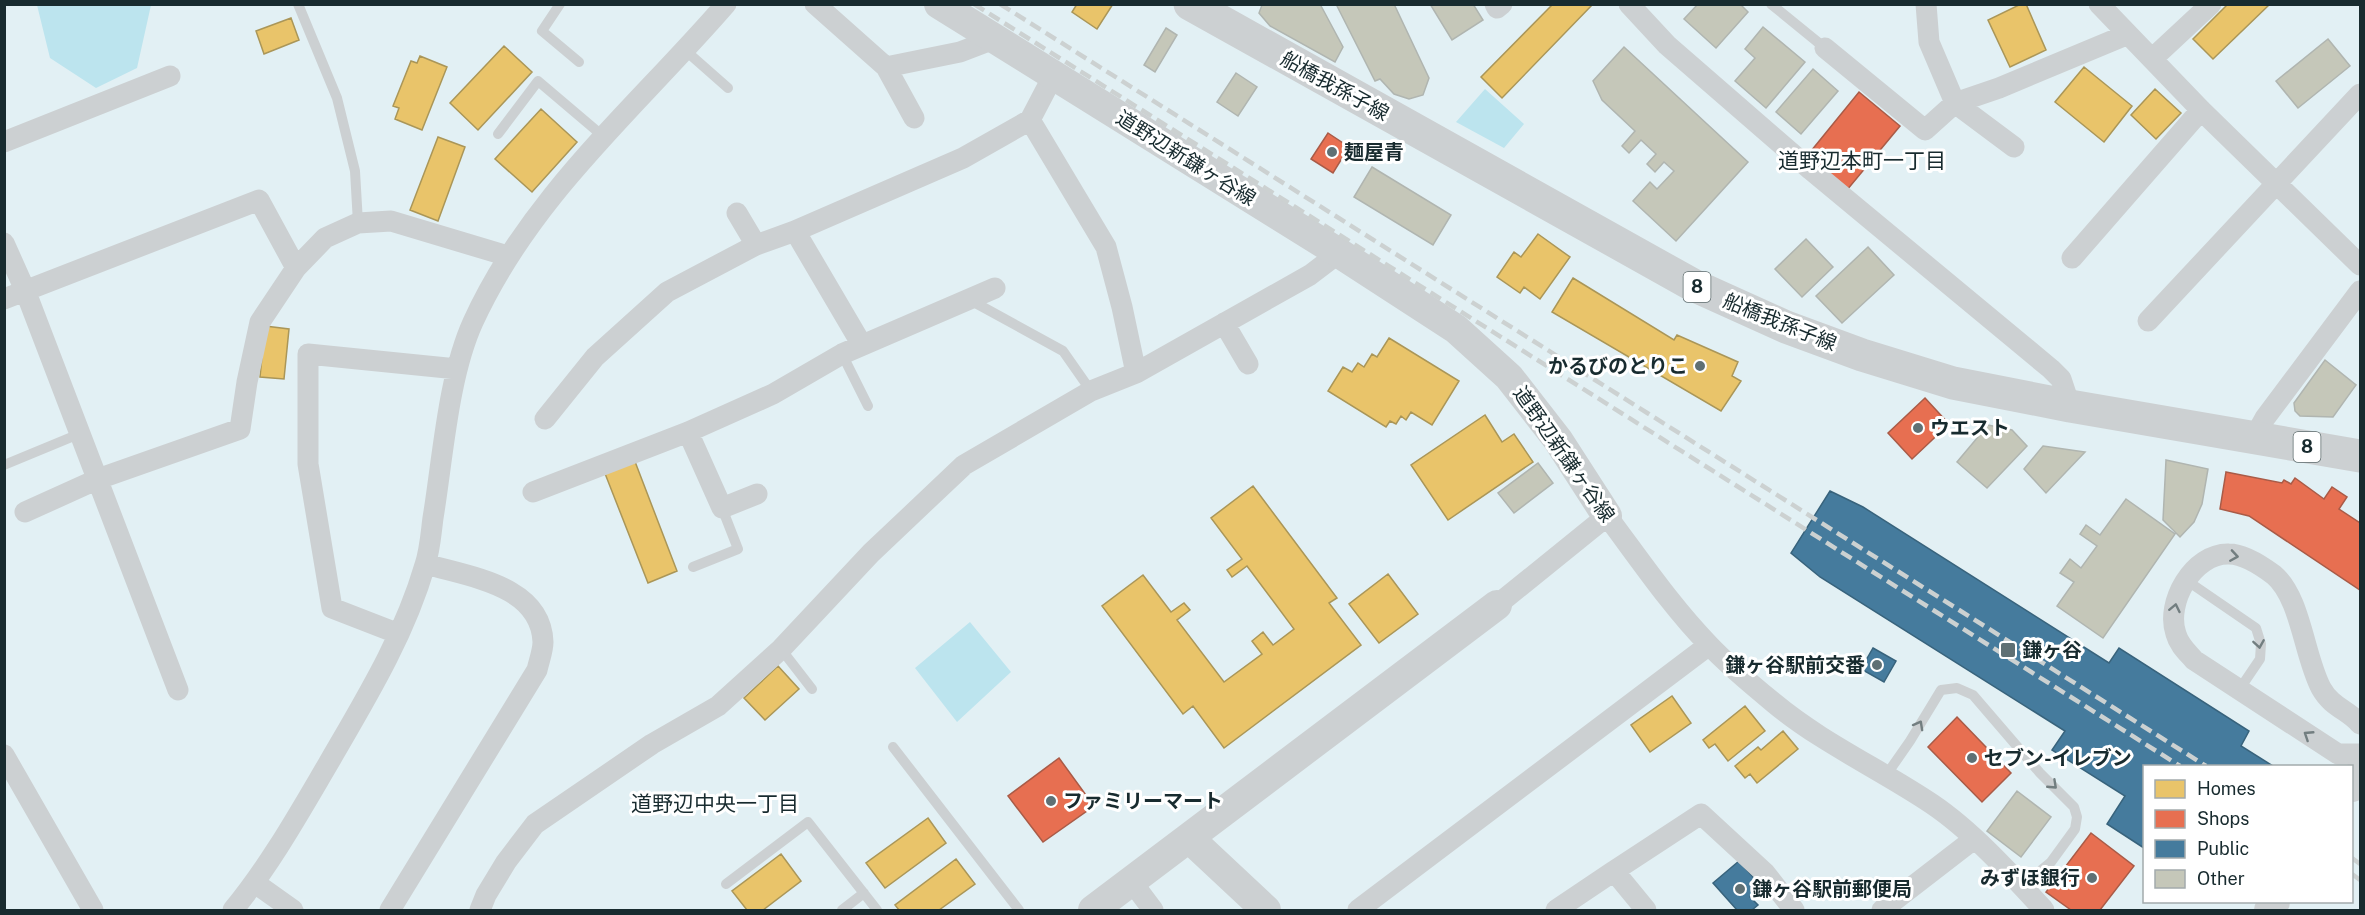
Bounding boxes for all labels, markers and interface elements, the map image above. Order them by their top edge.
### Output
street label: 船橋我孫子線 [1277,46,1393,126]
street label: 道野辺新鎌ヶ谷線 [1112,105,1260,211]
place label: 麺屋青 [1344,140,1404,164]
marker: 麺屋青 [1325,145,1339,159]
district label: 道野辺本町一丁目 [1778,148,1946,173]
road number: 8 [1684,272,1710,302]
street label: 船橋我孫子線 [1720,288,1840,356]
place label: かるびのとりこ [1548,354,1688,378]
marker: かるびのとりこ [1693,359,1707,373]
street label: 道野辺新鎌ヶ谷線 [1508,382,1620,526]
place label: ウエスト [1930,416,2010,440]
marker: ウエスト [1911,421,1925,435]
road number: 8 [2294,432,2320,462]
one-way arrow [2230,550,2239,562]
one-way arrow [2168,603,2181,613]
place label: 鎌ヶ谷 [2022,638,2082,662]
one-way arrow [2252,639,2264,648]
marker: 鎌ヶ谷 [1999,641,2017,659]
place label: 鎌ヶ谷駅前交番 [1725,653,1865,677]
marker: 鎌ヶ谷駅前交番 [1870,658,1884,672]
one-way arrow [1912,721,1923,732]
one-way arrow [2304,731,2315,742]
place label: セブン-イレブン [1984,746,2132,770]
marker: セブン-イレブン [1965,751,1979,765]
legend [2143,765,2353,903]
one-way arrow [2046,778,2056,789]
text: Homes [2197,778,2256,799]
place label: ファミリーマート [1063,789,1223,813]
district label: 道野辺中央一丁目 [631,791,799,816]
marker: ファミリーマート [1044,794,1058,808]
text: Shops [2197,808,2249,829]
text: Public [2197,838,2249,859]
place label: みずほ銀行 [1980,866,2080,890]
text: Other [2197,868,2245,889]
marker: みずほ銀行 [2085,871,2099,885]
place label: 鎌ヶ谷駅前郵便局 [1752,877,1912,901]
marker: 鎌ヶ谷駅前郵便局 [1733,882,1747,896]

